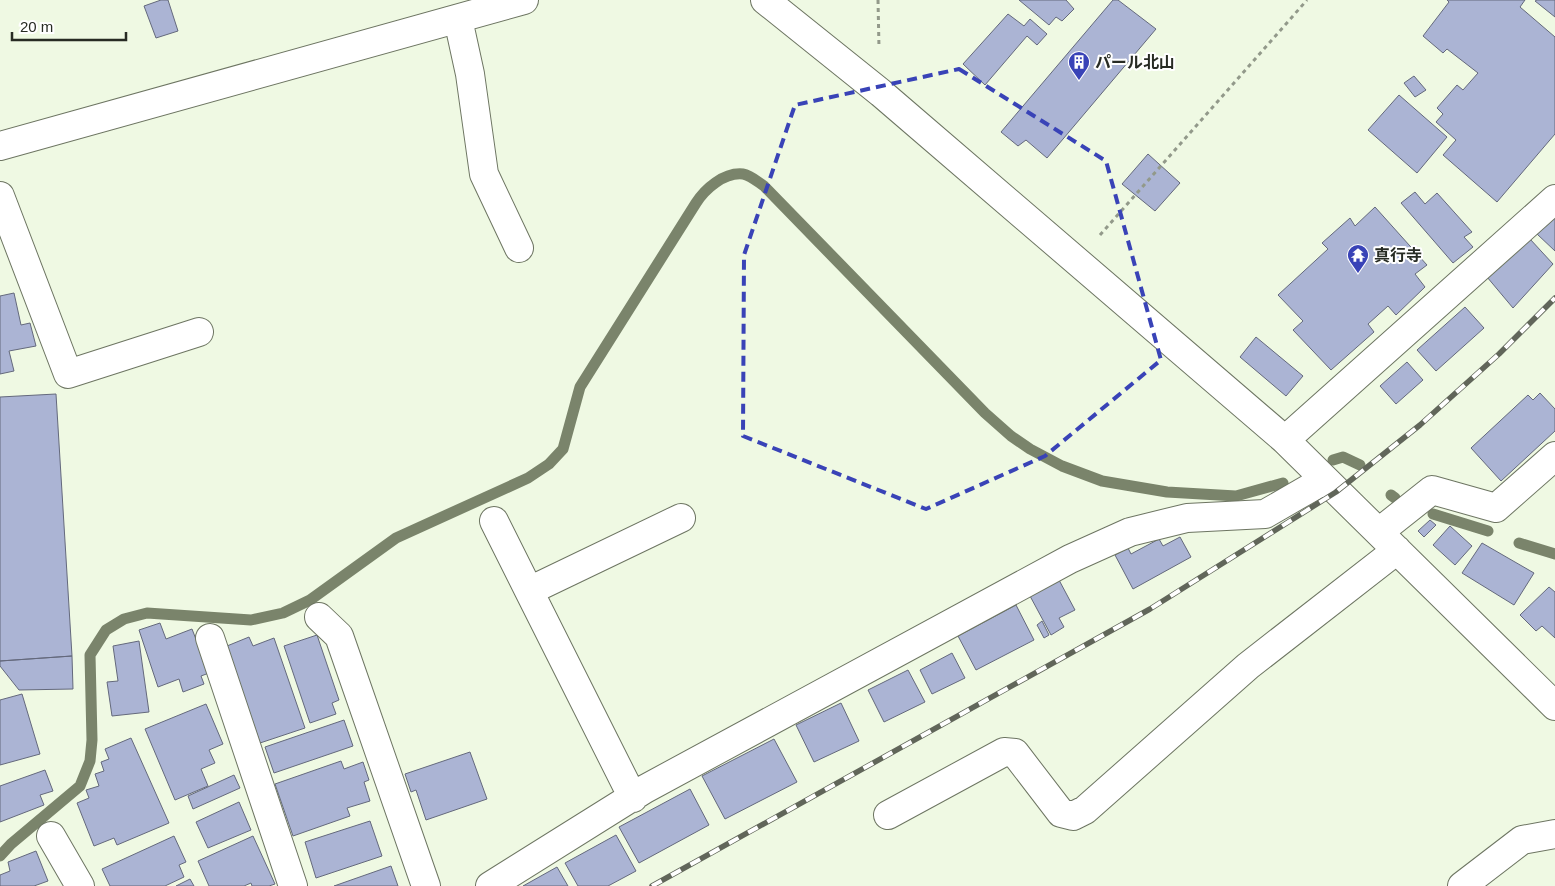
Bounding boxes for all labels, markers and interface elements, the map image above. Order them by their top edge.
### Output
scale bar [12,10,126,42]
text: 20 m [20,18,53,35]
building icon: パール北山 [1067,50,1091,81]
place label: パール北山 [1095,54,1175,71]
temple icon: 真行寺 [1346,243,1370,274]
place label: 真行寺 [1374,247,1422,264]

